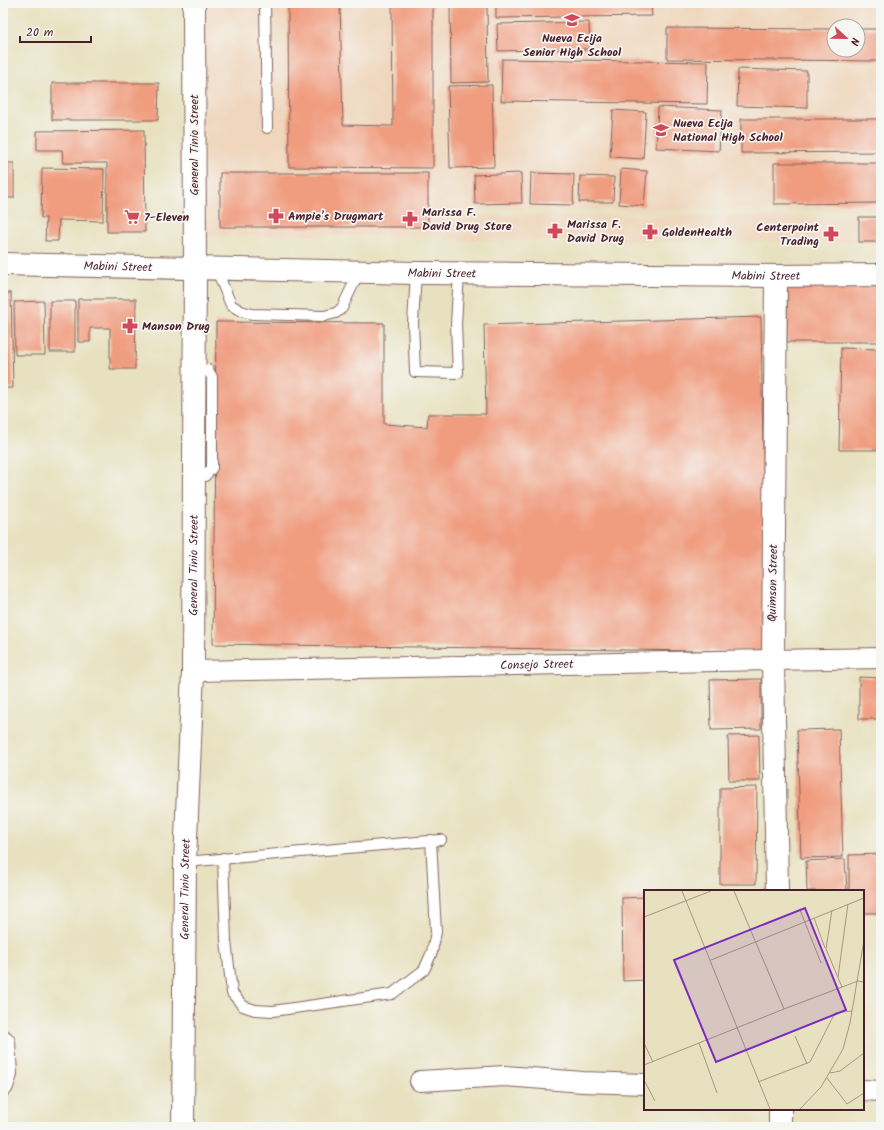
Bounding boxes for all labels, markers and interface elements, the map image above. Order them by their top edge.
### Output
school or university icon: Nueva Ecija Senior High School [563,11,581,29]
scale bar [20,18,91,44]
north arrow [826,18,866,58]
text: 20 m [26,23,54,42]
place label: Nueva Ecija Senior High School [523,29,622,62]
text: N [845,35,864,48]
street label: General Tinio Street [185,94,204,196]
place label: Nueva Ecija National High School [673,114,784,147]
school or university icon: Nueva Ecija National High School [652,121,670,139]
place label: Marissa F. David Drug Store [422,203,512,236]
pharmacy icon: Ampie's Drugmart [267,207,285,225]
place label: Ampie's Drugmart [288,207,384,226]
supermarket icon: 7-Eleven [123,208,141,226]
place label: 7-Eleven [144,208,190,227]
pharmacy icon: Marissa F. David Drug Store [401,210,419,228]
place label: Marissa F. David Drug [567,215,625,248]
place label: Centerpoint Trading [756,218,820,251]
pharmacy icon: Marissa F. David Drug [546,222,564,240]
pharmacy icon: GoldenHealth [641,223,659,241]
place label: GoldenHealth [662,223,732,242]
pharmacy icon: Centerpoint Trading [822,225,840,243]
street label: Mabini Street [83,256,153,277]
street label: Mabini Street [407,263,477,283]
street label: Mabini Street [731,266,801,286]
pharmacy icon: Manson Drug [121,317,139,335]
place label: Manson Drug [142,317,210,336]
street label: General Tinio Street [184,514,203,616]
street label: Quimson Street [763,543,783,622]
street label: Consejo Street [500,654,574,675]
street label: General Tinio Street [175,838,195,940]
inset map [644,890,864,1110]

